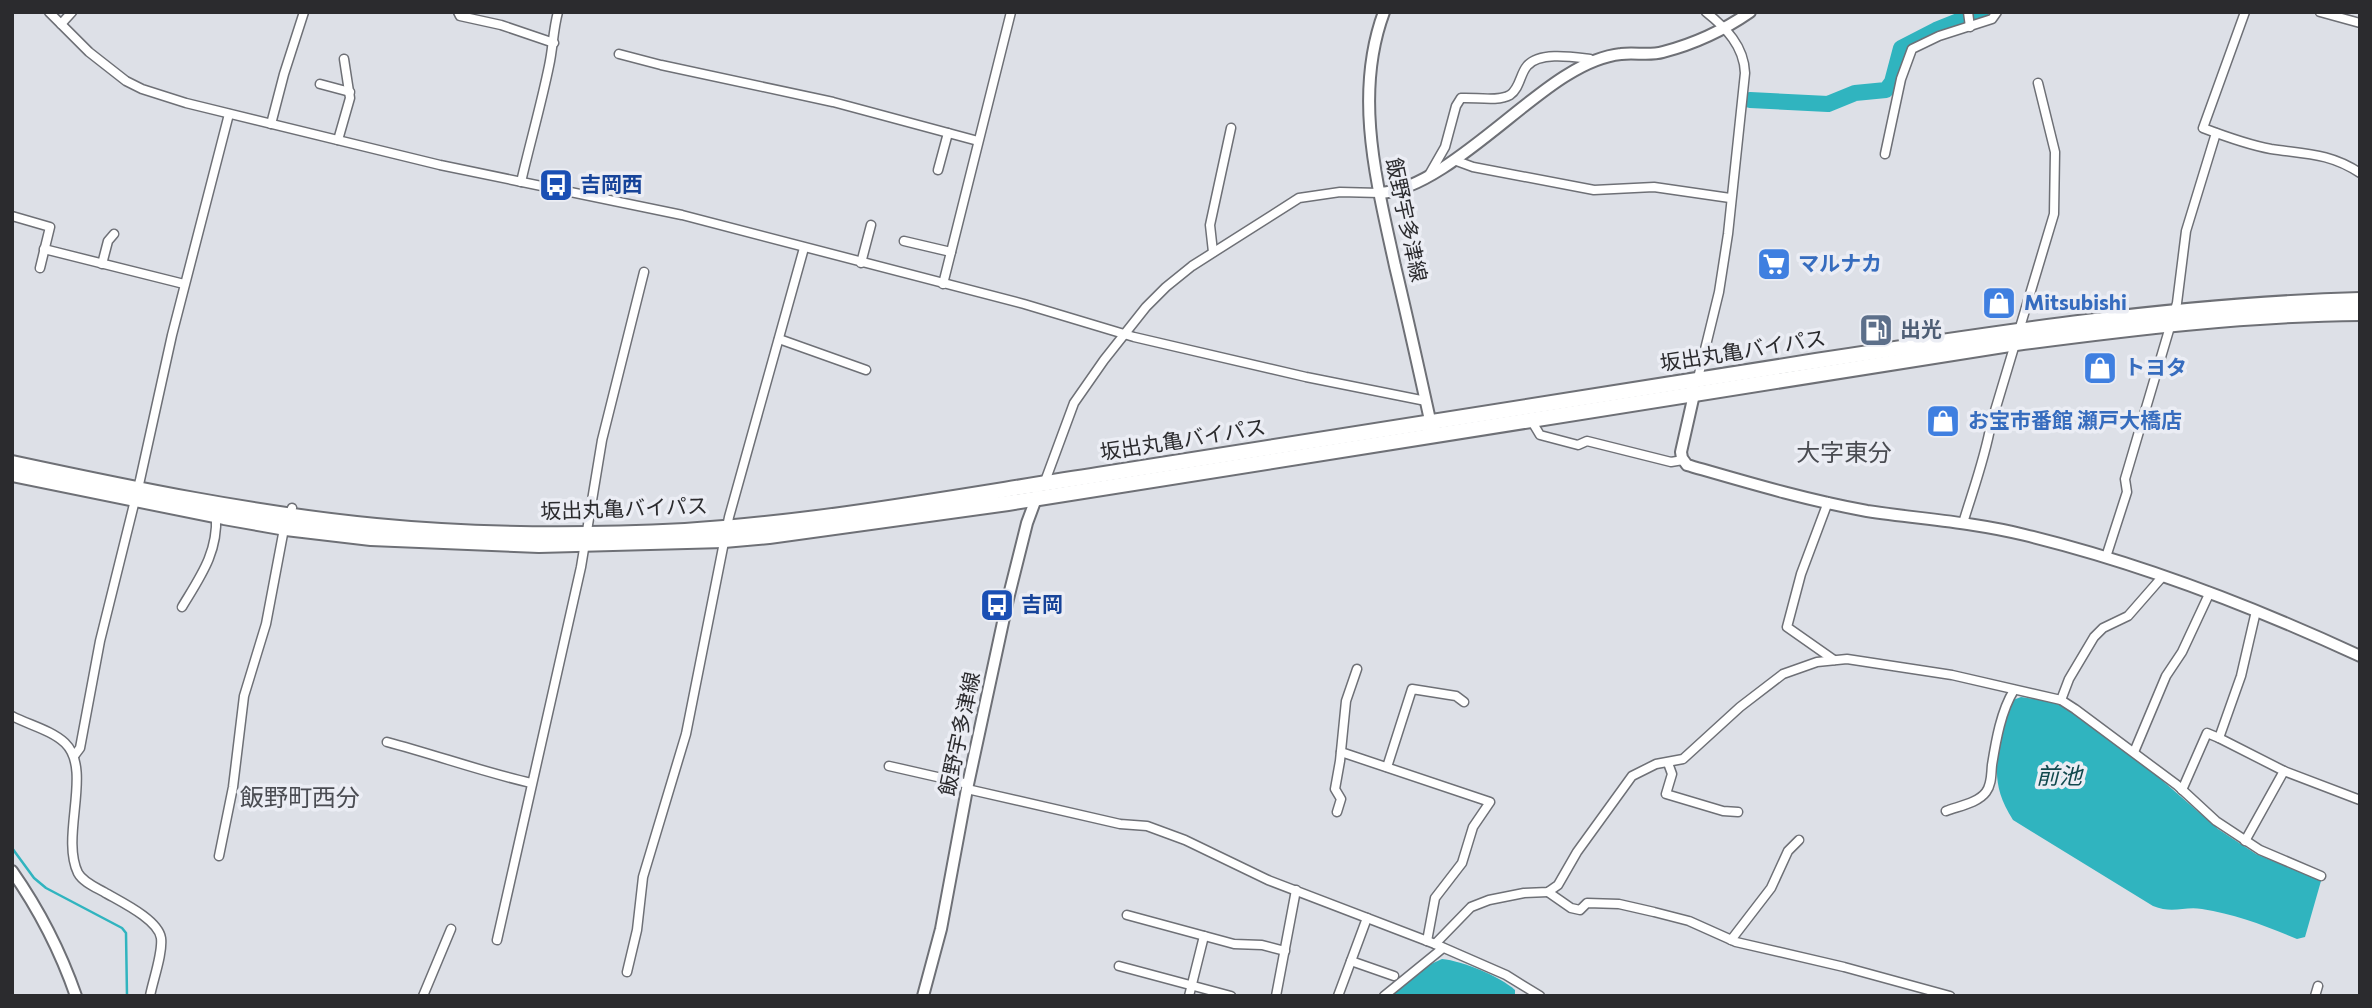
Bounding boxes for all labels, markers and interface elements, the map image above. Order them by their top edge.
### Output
street label: 飯野宇多津線 [1382,155,1433,284]
bus stop icon: 吉岡西 [537,166,575,204]
place label: 吉岡西 [580,171,643,196]
supermarket icon: マルナカ [1755,245,1793,283]
place label: マルナカ [1798,250,1882,275]
shop icon: Mitsubishi [1980,284,2018,322]
place label: Mitsubishi [2024,289,2127,314]
fuel station icon: 出光 [1857,311,1895,349]
place label: 出光 [1900,316,1942,341]
street label: 坂出丸亀バイパス [1658,324,1827,375]
shop icon: トヨタ [2081,349,2119,387]
place label: トヨタ [2124,354,2187,379]
shop icon: お宝市番館 瀬戸大橋店 [1924,402,1962,440]
place label: お宝市番館 瀬戸大橋店 [1968,407,2182,432]
street label: 坂出丸亀バイパス [1098,413,1267,464]
district label: 大字東分 [1796,437,1892,466]
street label: 坂出丸亀バイパス [540,492,708,523]
bus stop icon: 吉岡 [978,586,1016,624]
place label: 吉岡 [1021,591,1063,616]
street label: 飯野宇多津線 [933,669,984,798]
water label: 前池 [2036,761,2084,789]
district label: 飯野町西分 [240,782,360,811]

